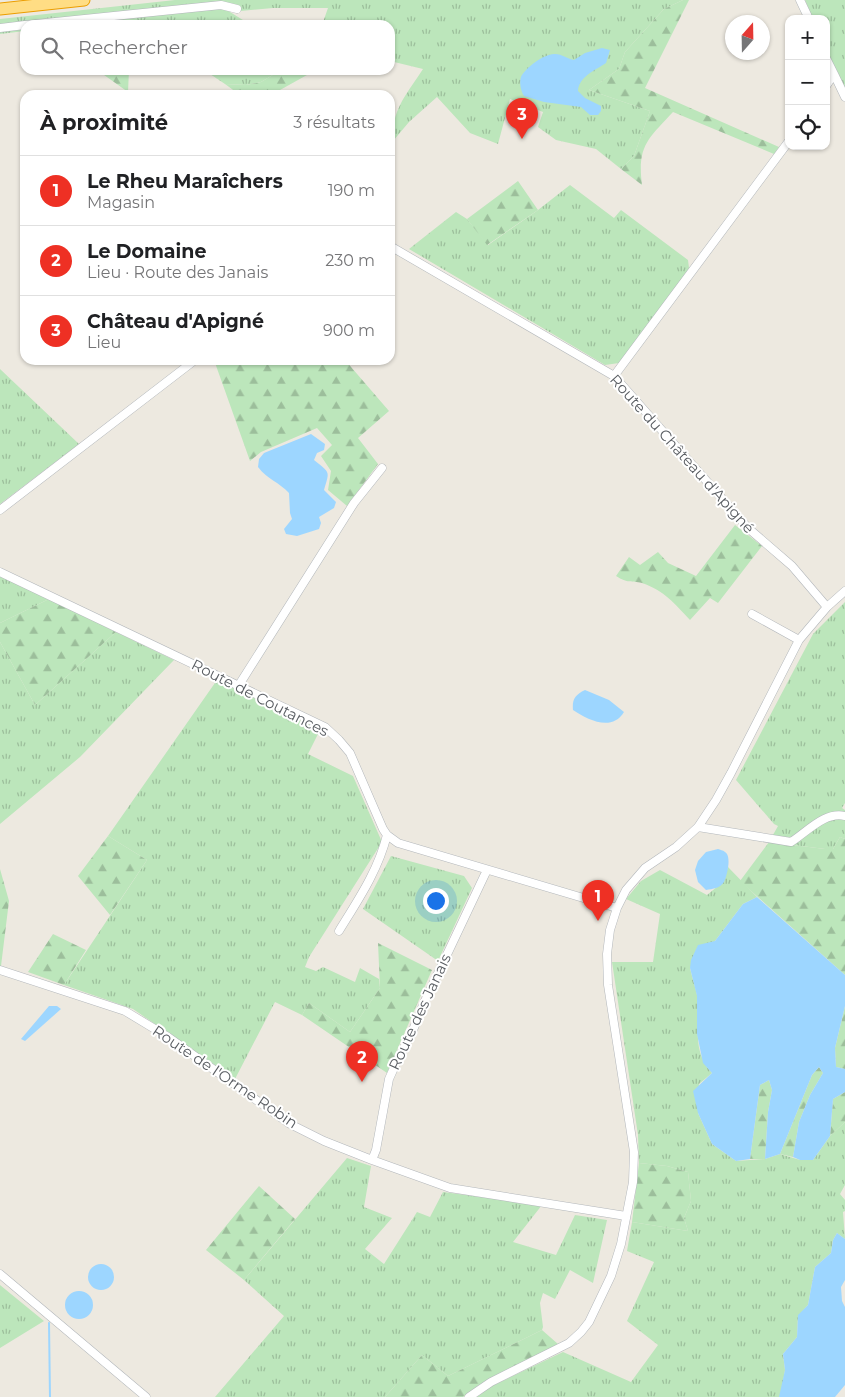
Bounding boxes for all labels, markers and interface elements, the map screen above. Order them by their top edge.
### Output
north arrow [725,15,770,60]
map controls [785,15,830,150]
button: + [785,15,830,60]
search box [20,20,395,75]
icon: search [38,34,66,62]
text: Rechercher [78,36,188,59]
button: − [785,60,830,105]
pin: 3 [506,98,538,139]
button: locate [785,105,830,150]
text: À proximité [40,110,168,135]
text: 3 résultats [293,113,375,132]
text: Le Rheu Maraîchers [87,170,283,193]
text: 1 [53,181,59,200]
text: 190 m [328,181,375,200]
text: Magasin [87,193,155,212]
text: Le Domaine [87,240,206,263]
text: 2 [51,251,61,270]
text: 230 m [325,251,375,270]
text: Lieu · Route des Janais [87,263,268,282]
text: Château d'Apigné [87,310,264,333]
text: 3 [51,321,61,340]
text: 900 m [323,321,375,340]
text: Lieu [87,333,121,352]
street label: Route du Château d'Apigné [606,370,759,537]
street label: Route de Coutances [188,655,332,740]
pin: 1 [582,880,614,921]
your location [423,888,449,914]
street label: Route des Janais [384,951,455,1073]
street label: Route de l'Orme Robin [149,1021,302,1132]
pin: 2 [346,1041,378,1082]

